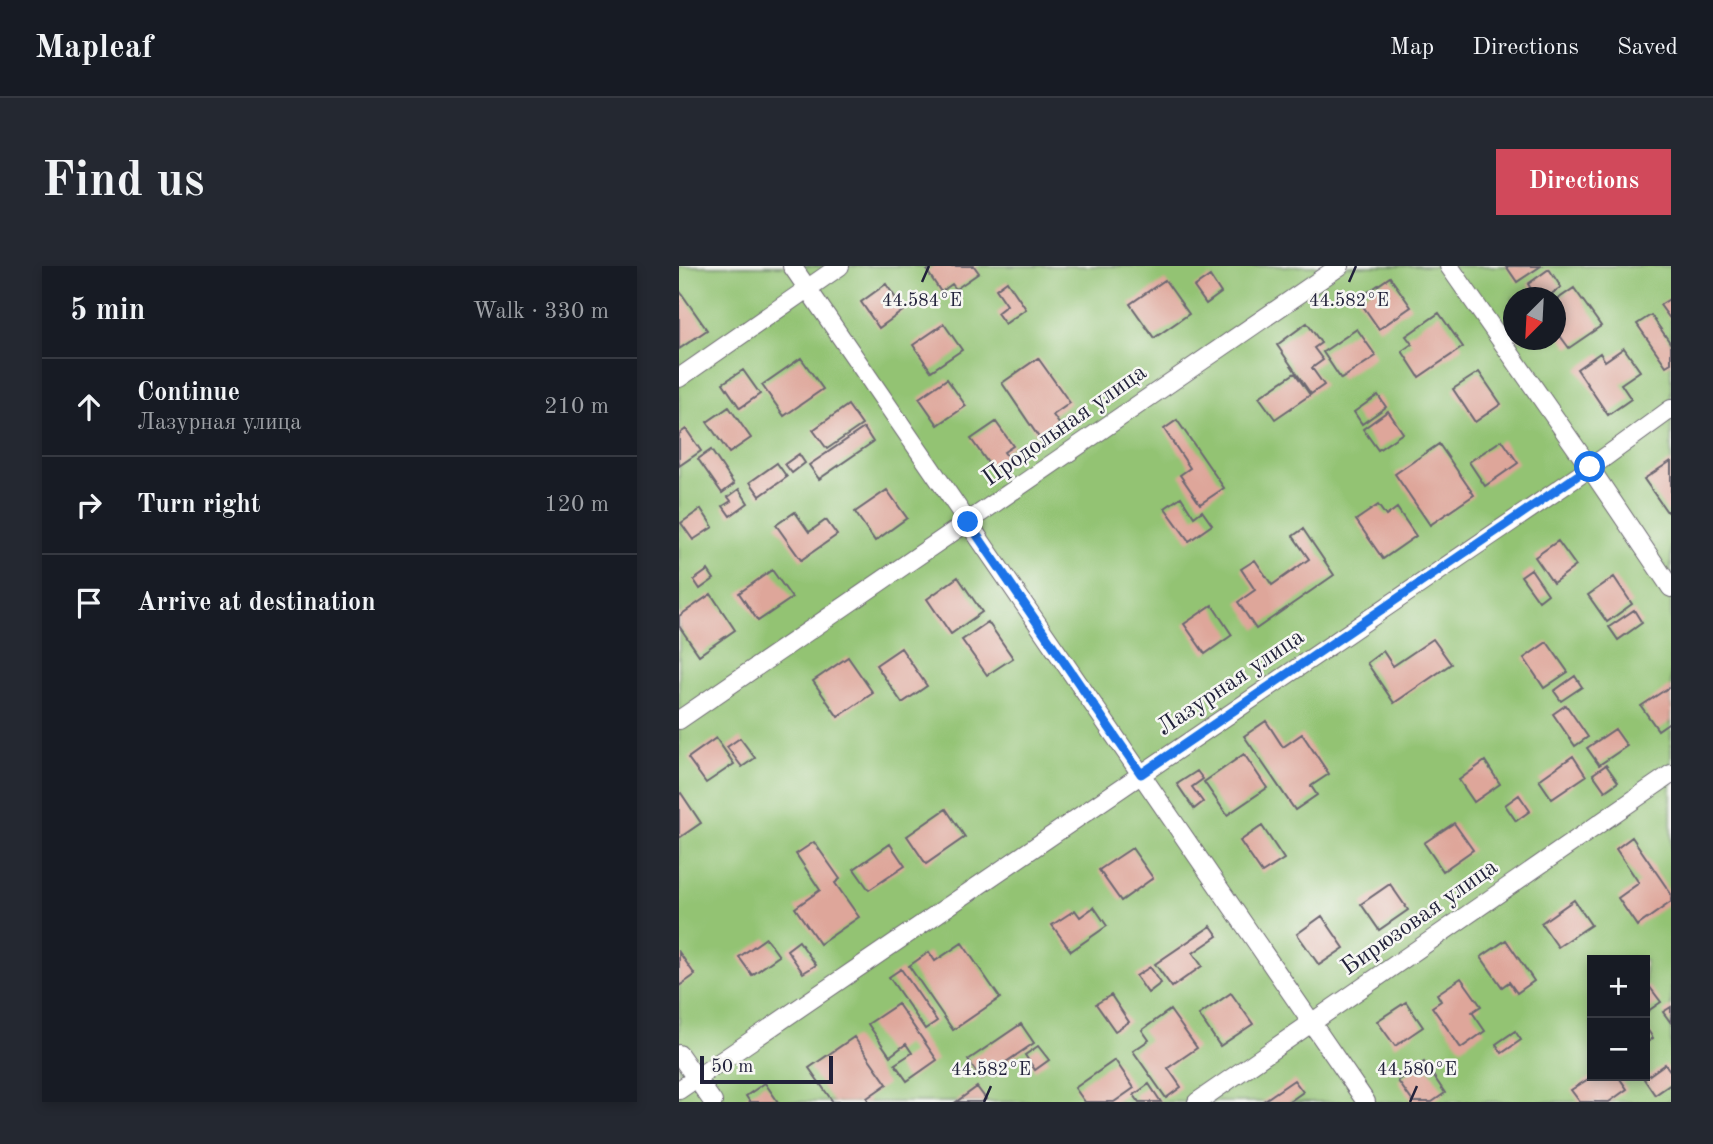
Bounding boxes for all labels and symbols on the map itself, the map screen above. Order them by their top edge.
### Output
north arrow [1503,287,1566,350]
text: 44.584°E [882,292,962,310]
text: 44.582°E [1309,292,1389,310]
street label: Продольная улица [979,360,1151,491]
route start [1574,451,1605,482]
route end [952,506,983,537]
street label: Лазурная улица [1153,625,1309,741]
street label: Бирюзовая улица [1338,855,1503,981]
scale bar [700,1053,833,1085]
text: 44.582°E [951,1061,1031,1079]
text: 44.580°E [1377,1061,1457,1079]

